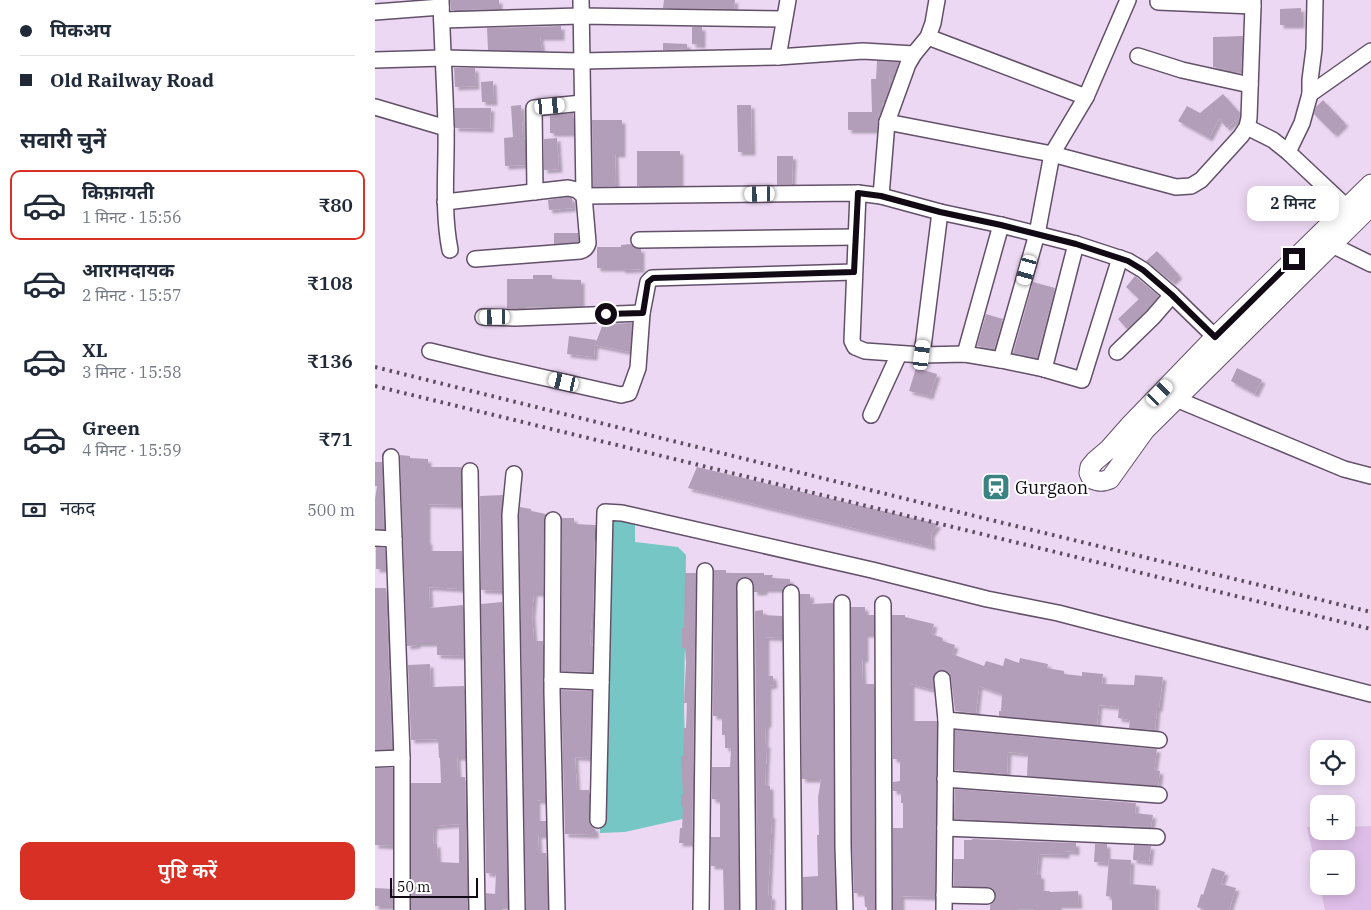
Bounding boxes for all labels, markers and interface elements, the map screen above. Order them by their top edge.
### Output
text: पिकअप [50,18,111,42]
text: Old Railway Road [50,68,214,92]
car [534,97,565,115]
text: सवारी चुनें [20,125,106,154]
text: किफ़ायती [82,180,154,204]
icon: car [22,183,67,228]
car [744,186,775,202]
callout: 2 मिनट [1248,186,1340,222]
text: ₹80 [318,193,353,217]
text: 2 मिनट [1270,193,1316,213]
text: 1 मिनट · 15:56 [82,207,182,227]
route end [1283,248,1305,270]
car [1015,254,1038,286]
text: आरामदायक [82,258,174,282]
icon: car [22,261,67,306]
text: ₹108 [307,271,353,295]
text: 2 मिनट · 15:57 [82,285,182,305]
route start [595,303,617,325]
car [479,309,510,325]
text: XL [82,338,108,362]
icon: car [22,339,67,384]
car [912,339,931,371]
text: ₹136 [307,349,353,373]
text: 3 मिनट · 15:58 [82,362,182,382]
car [547,371,580,393]
car [1144,377,1175,409]
text: Green [82,416,140,440]
icon: car [22,417,67,462]
text: ₹71 [318,427,353,451]
text: 4 मिनट · 15:59 [82,440,182,460]
station icon: Gurgaon [981,472,1011,502]
place label: Gurgaon [1015,476,1088,499]
icon: cash [20,496,48,524]
text: नकद [60,496,95,520]
text: 500 m [307,500,355,520]
map controls [1310,740,1355,895]
button: locate [1310,740,1355,785]
button: + [1310,795,1355,840]
button: पुष्टि करें [20,842,355,900]
button: − [1310,850,1355,895]
scale bar [390,875,477,898]
text: 50 m [397,878,430,896]

